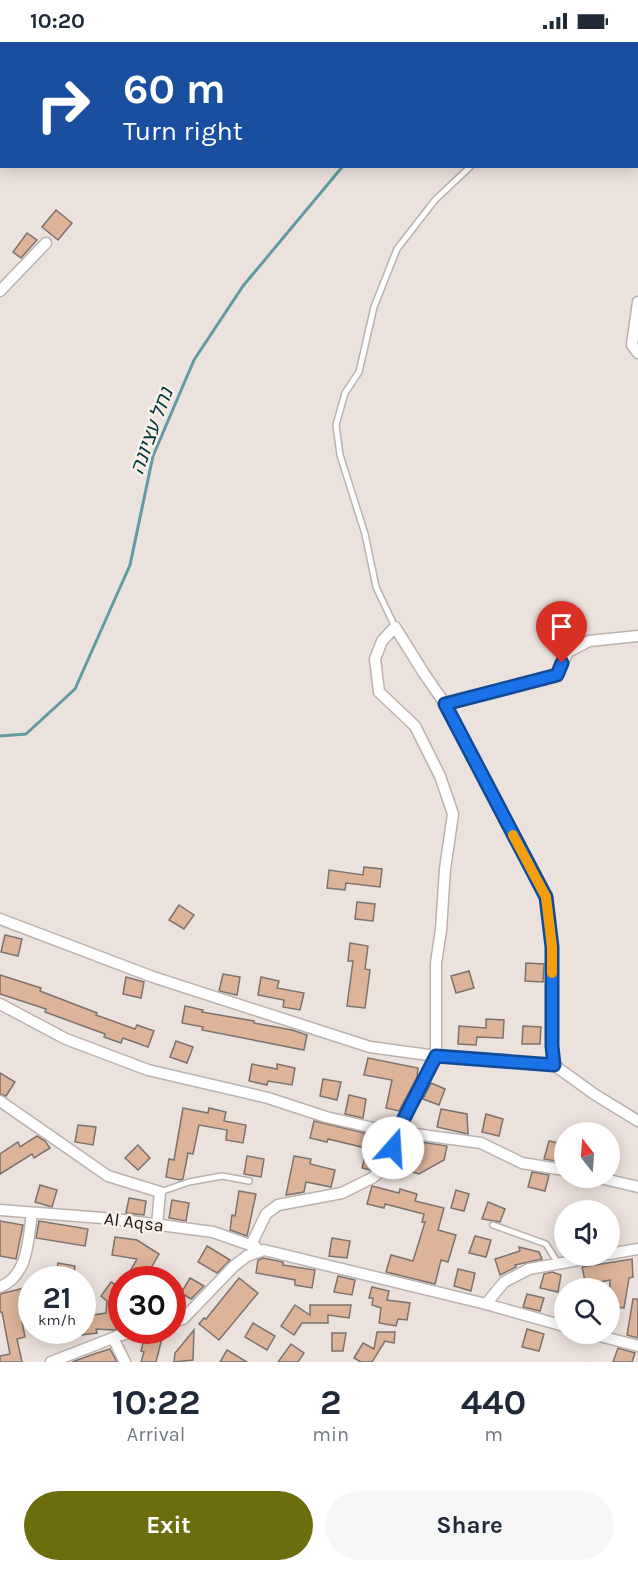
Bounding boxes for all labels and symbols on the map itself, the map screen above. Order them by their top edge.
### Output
water label: נחל עציונה [125,384,178,477]
pin [536,601,587,663]
position arrow [361,1116,425,1180]
north arrow [554,1122,620,1188]
street label: Al Aqsa [103,1207,165,1237]
speed limit sign: 30 [108,1266,186,1344]

